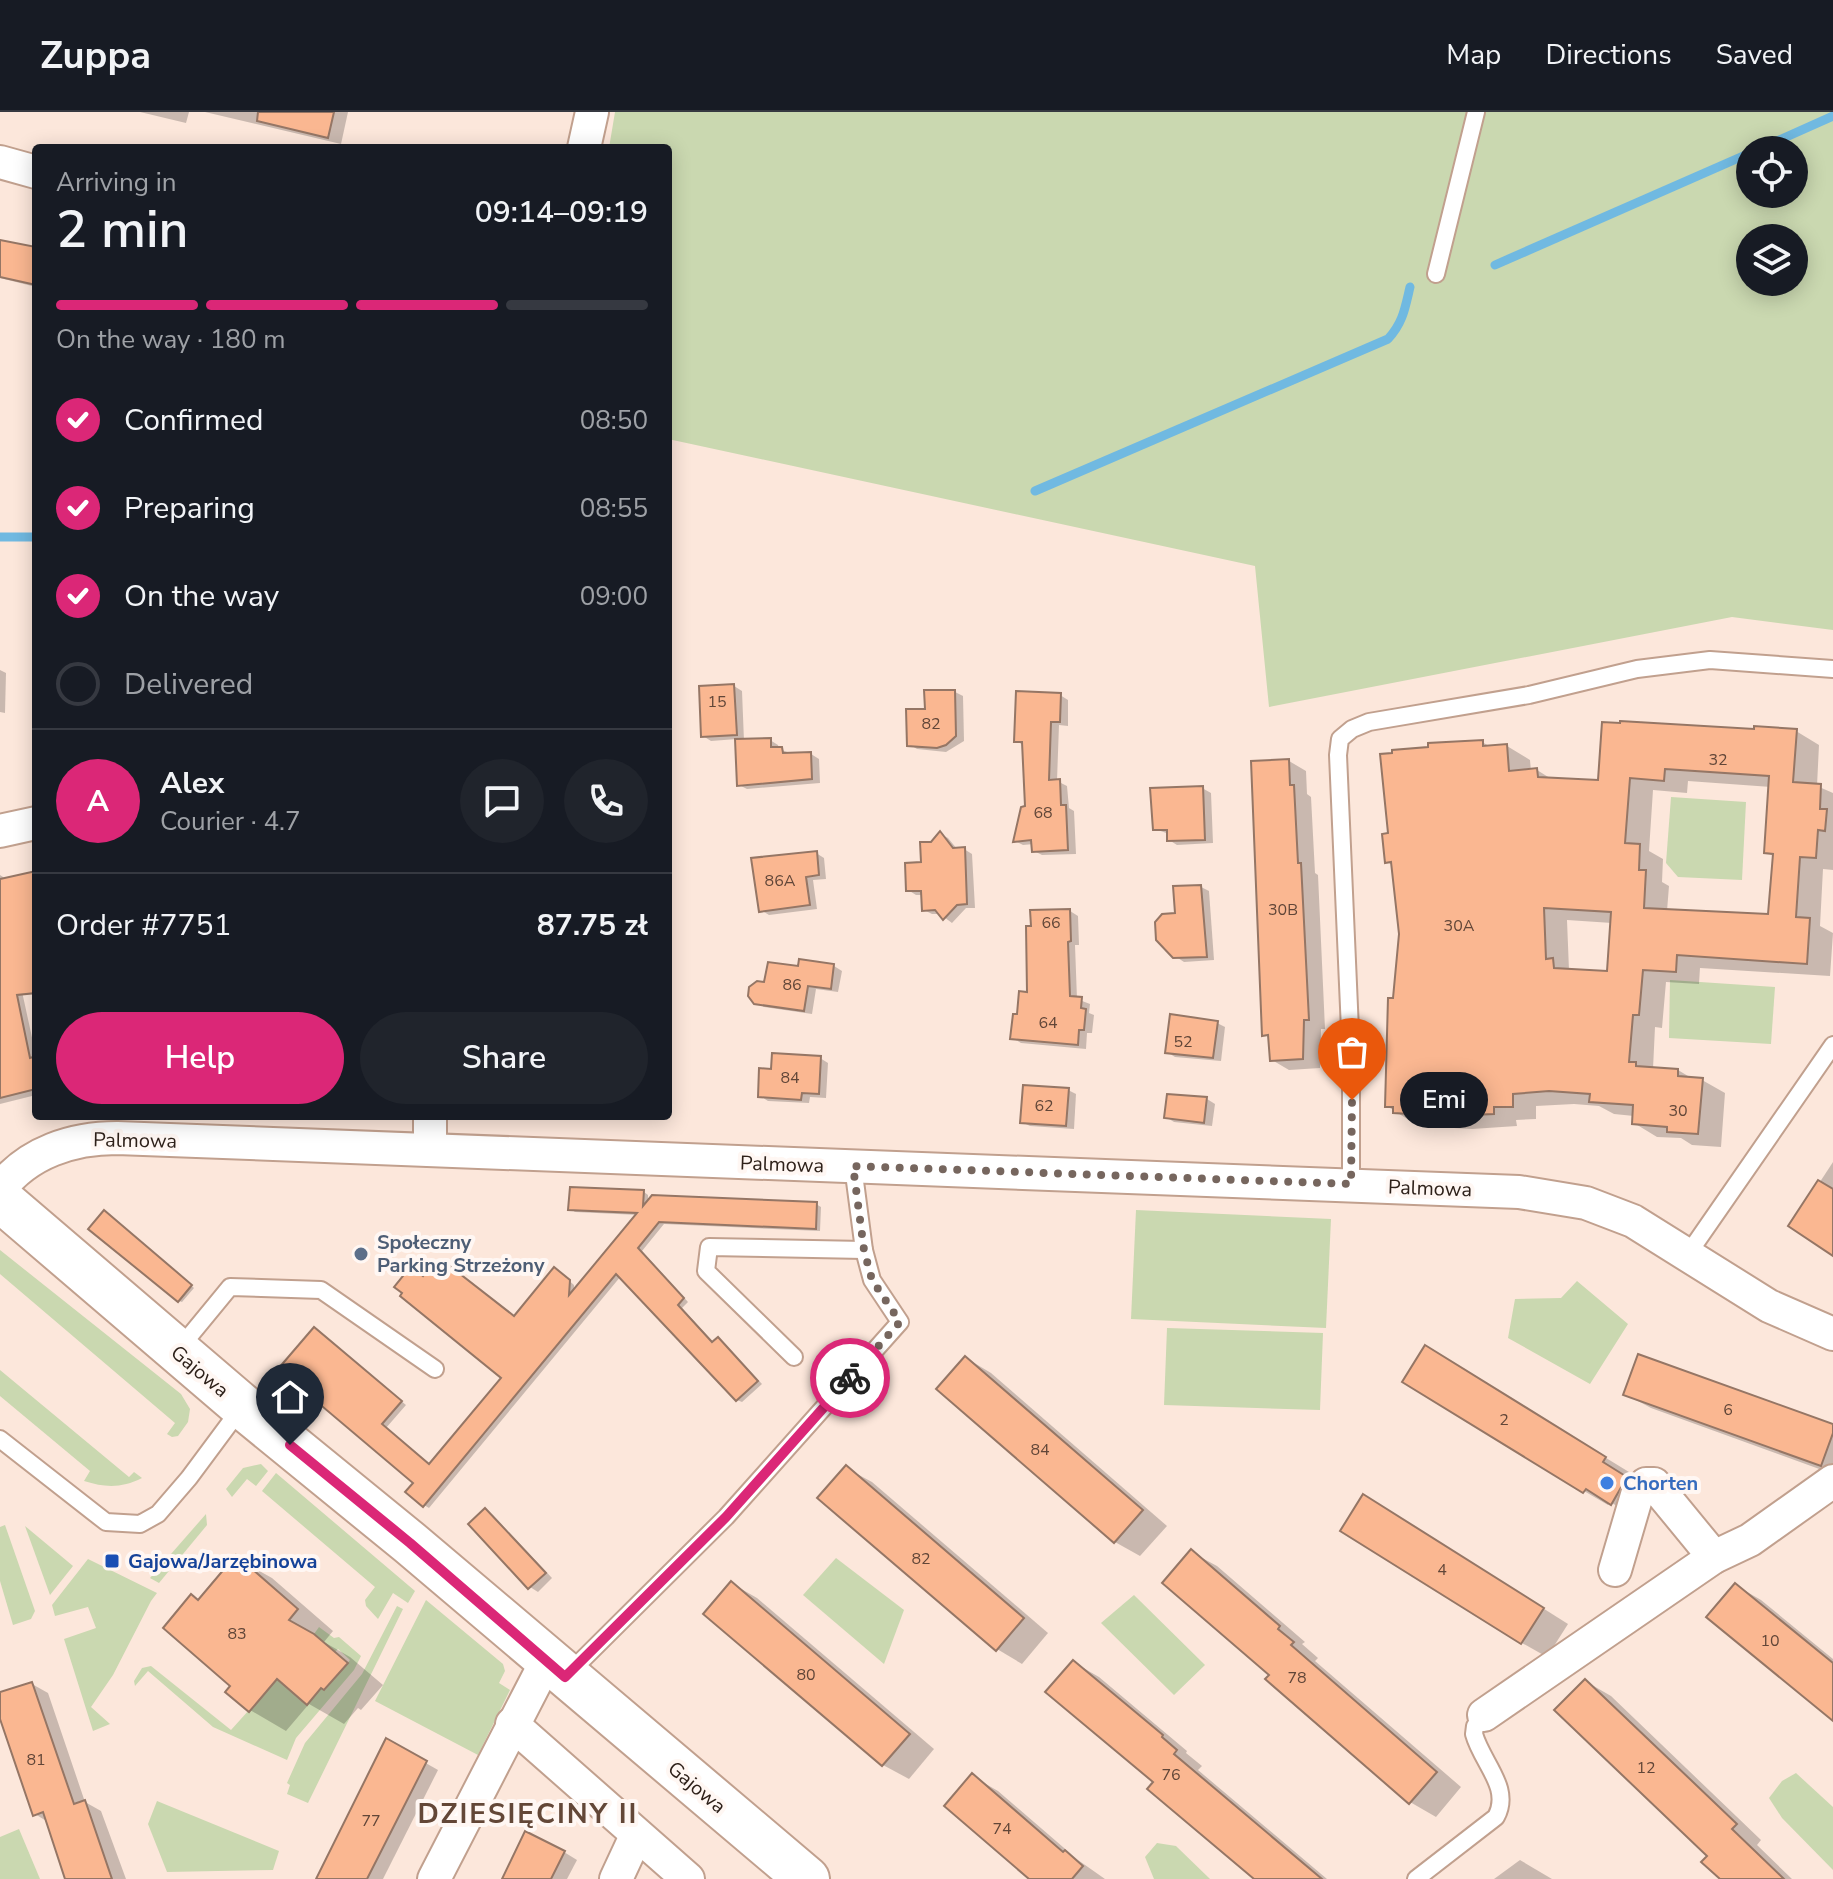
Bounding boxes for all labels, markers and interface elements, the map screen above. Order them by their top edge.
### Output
text: Zuppa [40,30,151,81]
text: Map [1446,36,1501,74]
text: Directions [1545,36,1672,74]
text: Saved [1716,36,1793,74]
map controls [1736,136,1808,296]
button: locate [1736,136,1808,208]
text: Arriving in [56,165,177,200]
text: 09:14–09:19 [475,192,648,233]
text: 2 min [56,194,189,265]
button: layers [1736,224,1808,296]
text: On the way · 180 m [56,322,285,357]
icon: check [56,398,100,442]
text: Confirmed [124,400,264,441]
text: 08:50 [580,403,648,438]
icon: check [56,486,100,530]
text: Preparing [124,488,255,529]
text: 08:55 [580,491,648,526]
icon: check [56,574,100,618]
text: On the way [124,576,279,617]
text: 09:00 [580,579,648,614]
text: Delivered [124,664,253,705]
house number: 15 [707,691,727,713]
house number: 82 [921,713,941,735]
house number: 32 [1708,749,1728,771]
button: chat [460,759,544,843]
button: phone [564,759,648,843]
text: Alex [160,763,224,804]
text: A [87,781,109,822]
house number: 68 [1033,802,1053,824]
text: Courier · 4.7 [160,804,301,839]
house number: 86A [765,870,796,892]
house number: 30B [1268,899,1298,921]
text: Order #7751 [56,905,231,946]
text: 87.75 zł [537,905,648,946]
house number: 66 [1041,912,1061,934]
house number: 30A [1444,915,1475,937]
house number: 86 [782,974,802,996]
button: Help [56,1012,344,1104]
button: Share [360,1012,648,1104]
house number: 64 [1038,1012,1058,1034]
pin [1318,1018,1386,1100]
icon: bag [1330,1030,1374,1074]
house number: 52 [1173,1031,1193,1053]
house number: 84 [780,1067,800,1089]
callout: Emi [1400,1072,1488,1128]
text: Emi [1422,1082,1466,1117]
house number: 62 [1034,1095,1054,1117]
house number: 30 [1668,1100,1688,1122]
street label: Palmowa [93,1126,177,1155]
street label: Palmowa [740,1150,824,1179]
street label: Palmowa [1388,1174,1472,1203]
place label: Społeczny Parking Strzeżony [377,1229,545,1279]
marker: Społeczny Parking Strzeżony [352,1245,370,1263]
courier [810,1338,890,1418]
street label: Gajowa [165,1339,234,1404]
icon: bike [828,1356,872,1400]
pin [256,1363,324,1445]
icon: home [268,1375,312,1419]
house number: 6 [1723,1399,1733,1421]
house number: 2 [1499,1409,1509,1431]
house number: 84 [1030,1439,1050,1461]
place label: Chorten [1623,1470,1698,1497]
marker: Chorten [1598,1474,1616,1492]
place label: Gajowa/Jarzębinowa [128,1548,317,1575]
house number: 82 [911,1548,931,1570]
marker: Gajowa/Jarzębinowa [103,1552,121,1570]
house number: 4 [1437,1559,1447,1581]
house number: 83 [227,1623,247,1645]
house number: 10 [1760,1630,1780,1652]
house number: 80 [796,1664,816,1686]
house number: 78 [1287,1667,1307,1689]
house number: 81 [26,1749,46,1771]
street label: Gajowa [662,1755,731,1820]
house number: 12 [1636,1757,1656,1779]
house number: 76 [1161,1764,1181,1786]
district label: DZIESIĘCINY II [418,1795,638,1833]
house number: 77 [361,1810,381,1832]
house number: 74 [992,1818,1012,1840]

